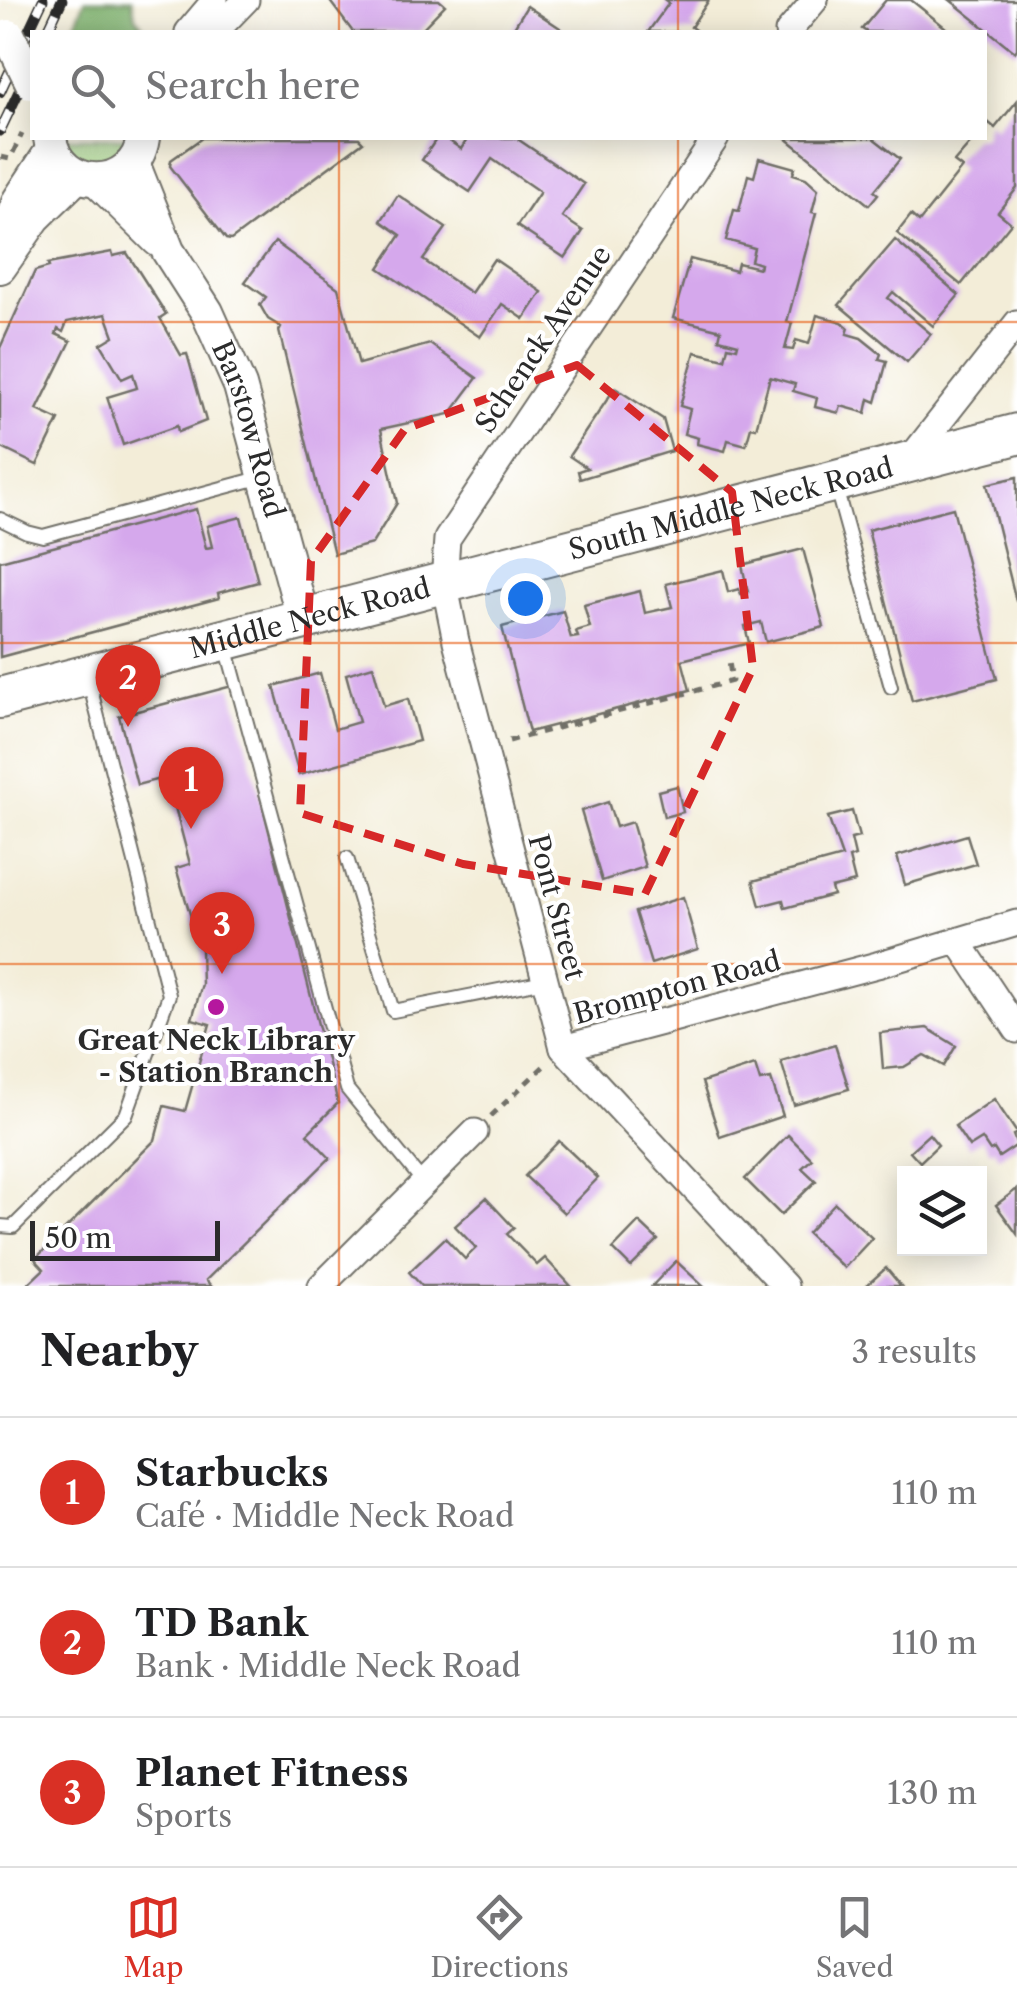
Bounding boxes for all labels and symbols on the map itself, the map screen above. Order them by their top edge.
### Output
street label: Schenck Avenue [468,239,618,439]
street label: Barstow Road [205,335,292,521]
street label: South Middle Neck Road [565,450,897,567]
street label: Middle Neck Road [186,570,434,665]
your location [500,573,551,624]
pin: 2 [96,644,160,727]
pin: 1 [158,746,224,829]
street label: Pont Street [521,831,593,984]
pin: 3 [190,892,254,974]
street label: Brompton Road [570,943,784,1031]
marker: Great Neck Library - Station Branch [205,996,227,1018]
place label: Great Neck Library - Station Branch [77,1023,355,1089]
scale bar [30,1216,220,1260]

